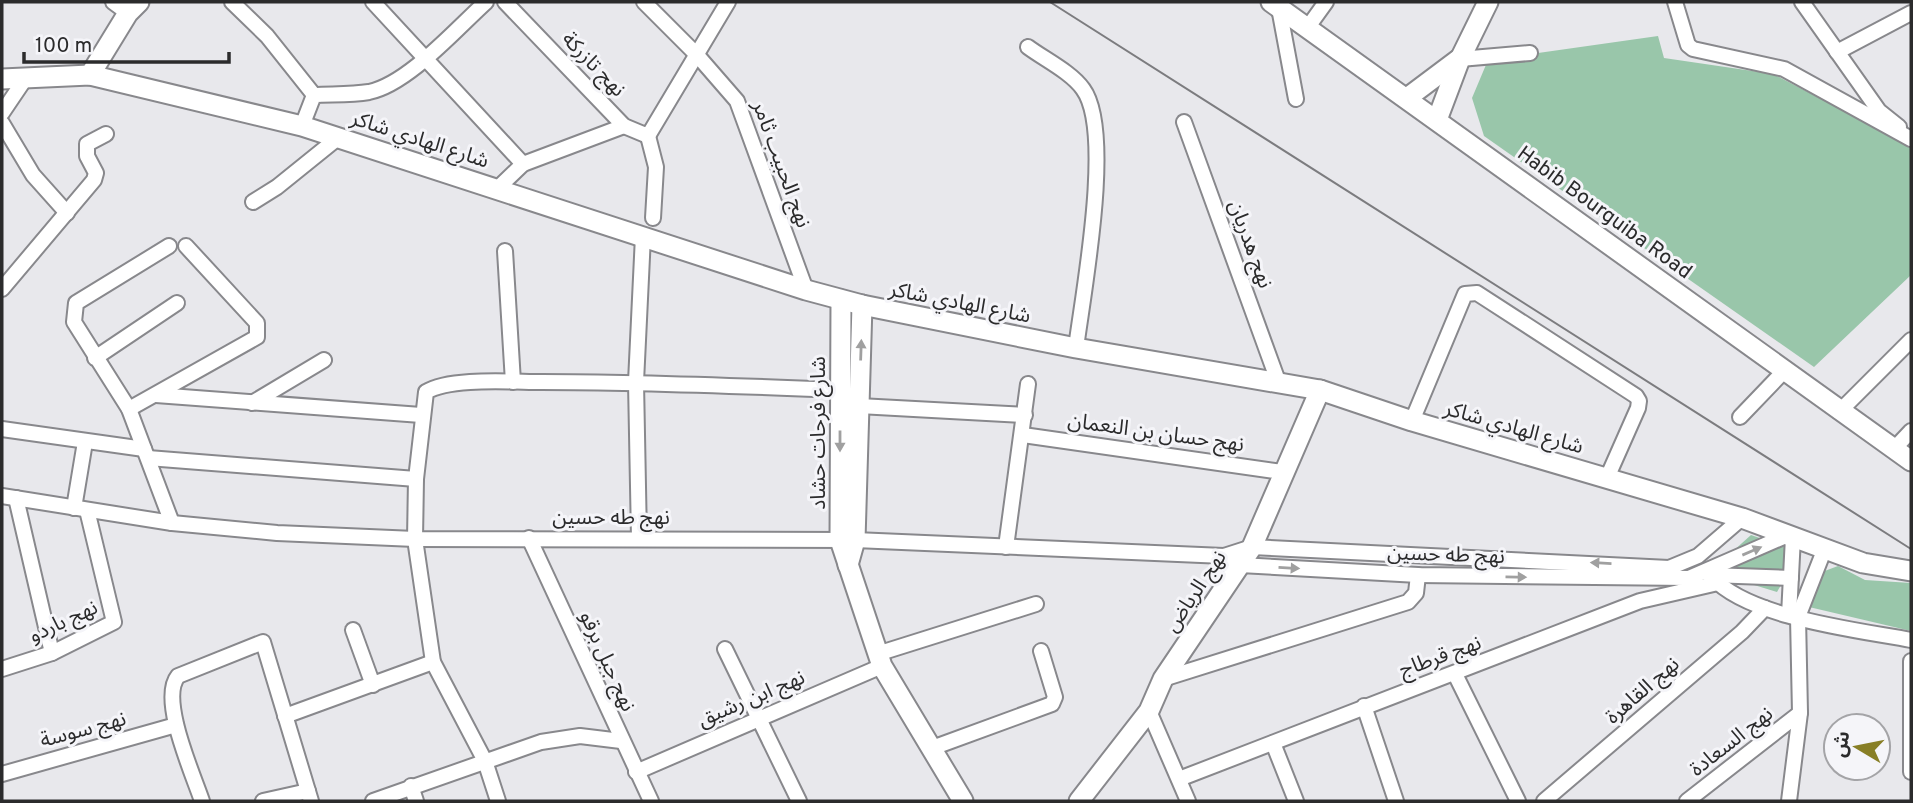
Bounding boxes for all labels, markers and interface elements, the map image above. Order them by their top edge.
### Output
scale bar [24,21,229,65]
street label: نهج تازركة [555,27,631,103]
text: 100 m [35,33,92,60]
street label: نهج الحبيب ثامر [745,96,816,232]
street label: شارع الهادي شاكر [346,105,492,176]
street label: Habib Bourguiba Road [1511,141,1697,286]
street label: نهج هدريان [1221,197,1278,292]
street label: شارع الهادي شاكر [886,276,1033,331]
one-way arrow [855,339,866,361]
street label: شارع فرحات حشاد [806,356,833,510]
street label: شارع الهادي شاكر [1440,395,1586,462]
street label: نهج حسان بن النعمان [1066,408,1246,459]
one-way arrow [834,431,846,453]
street label: نهج طه حسين [552,505,670,532]
street label: نهج طه حسين [1387,540,1505,571]
one-way arrow [1741,545,1762,556]
street label: نهج الرياض [1159,546,1233,638]
one-way arrow [1590,557,1612,568]
one-way arrow [1278,563,1300,574]
one-way arrow [1506,572,1528,583]
street label: نهج باردو [25,595,102,650]
street label: نهج جبل برقو [572,607,641,716]
street label: نهج قرطاج [1396,630,1485,685]
street label: نهج القاهرة [1600,651,1686,731]
street label: نهج ابن رشيق [694,665,809,734]
street label: نهج السعادة [1685,701,1779,783]
street label: نهج سوسة [37,706,129,755]
north arrow [1822,712,1892,782]
text: ش [1828,729,1856,759]

